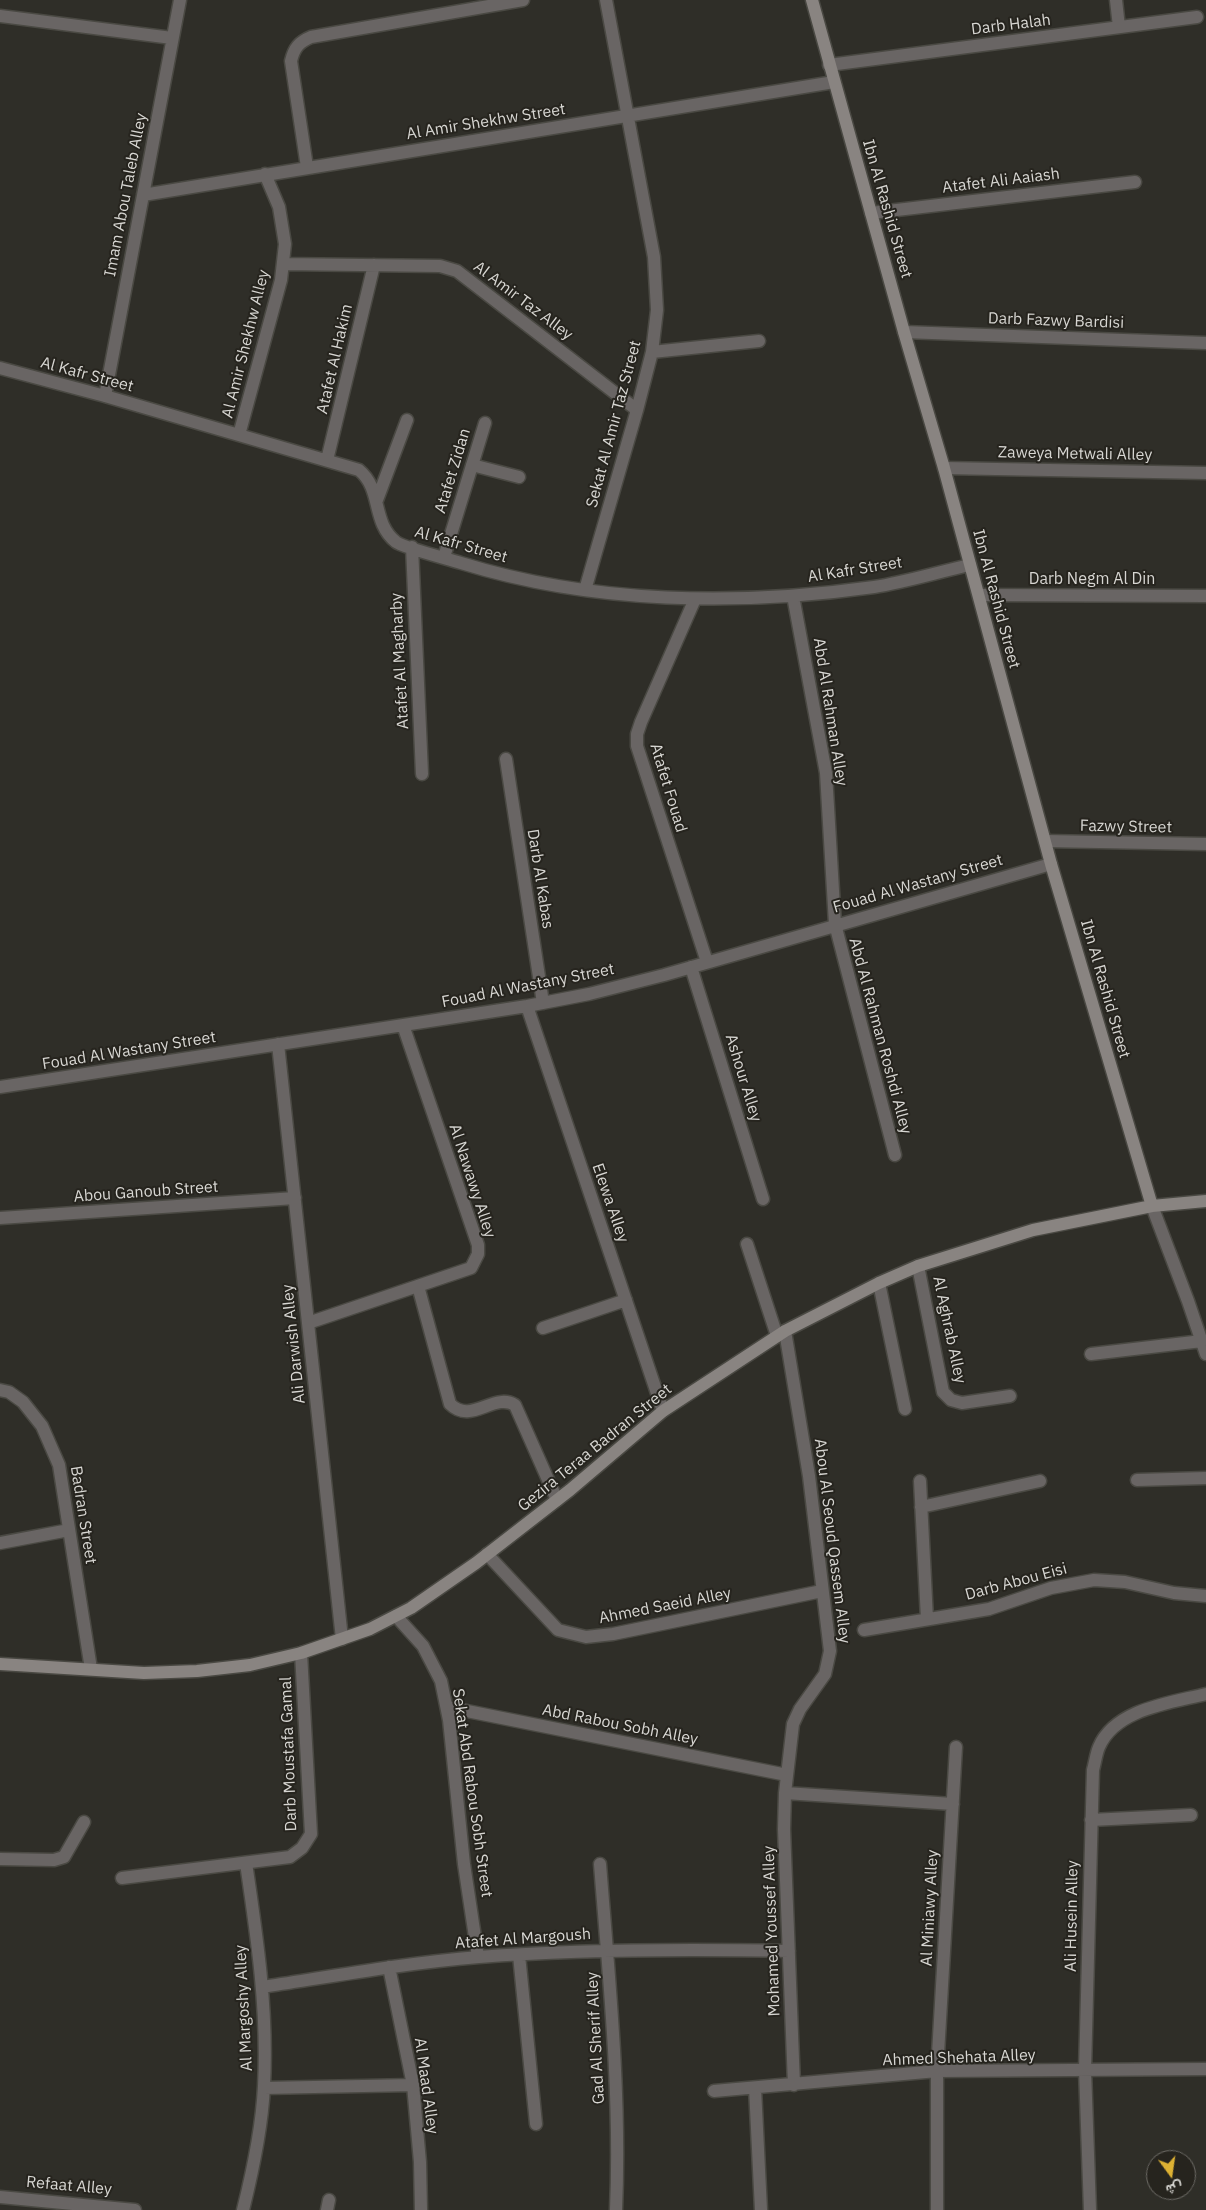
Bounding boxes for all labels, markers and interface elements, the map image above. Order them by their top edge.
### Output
street label: Darb Halah [970,11,1052,39]
street label: Al Amir Shekhw Street [405,100,567,144]
street label: Imam Abou Taleb Alley [101,112,151,278]
street label: Ibn Al Rashid Street [858,137,916,281]
street label: Atafet Ali Aaiash [941,164,1061,198]
street label: Al Amir Taz Alley [469,257,577,345]
street label: Al Amir Shekhw Alley [218,268,274,420]
street label: Atafet Al Hakim [313,302,357,416]
street label: Darb Fazwy Bardisi [988,309,1124,333]
street label: Sekat Al Amir Taz Street [582,338,646,510]
street label: Al Kafr Street [38,353,136,397]
street label: Atafet Zidan [431,426,475,516]
street label: Zaweya Metwali Alley [998,443,1152,465]
street label: Al Kafr Street [412,523,510,567]
street label: Ibn Al Rashid Street [968,527,1024,671]
street label: Al Kafr Street [806,553,904,587]
street label: Darb Negm Al Din [1029,569,1155,589]
street label: Atafet Al Magharby [387,592,413,730]
street label: Abd Al Rahman Alley [809,637,851,787]
street label: Atafet Fouad [645,741,691,835]
street label: Fazwy Street [1080,817,1172,837]
street label: Darb Al Kabas [523,828,557,930]
street label: Fouad Al Wastany Street [831,851,1005,917]
street label: Ibn Al Rashid Street [1076,917,1134,1061]
street label: Abd Al Rahman Roshdi Alley [845,936,915,1136]
street label: Fouad Al Wastany Street [440,960,616,1012]
street label: Fouad Al Wastany Street [41,1028,217,1074]
street label: Ashour Alley [721,1032,765,1124]
street label: Al Nawawy Alley [445,1122,499,1240]
street label: Elewa Alley [588,1161,632,1245]
street label: Abou Ganoub Street [73,1177,219,1207]
street label: Al Aghrab Alley [928,1275,970,1385]
street label: Ali Darwish Alley [278,1283,310,1405]
street label: Gezira Teraa Badran Street [514,1380,676,1516]
street label: Abou Al Seoud Qassem Alley [810,1437,854,1645]
street label: Badran Street [66,1464,100,1566]
street label: Darb Abou Eisi [963,1559,1069,1605]
street label: Ahmed Saeid Alley [597,1584,733,1628]
street label: Darb Moustafa Gamal [277,1676,301,1832]
street label: Sekat Abd Rabou Sobh Street [448,1687,496,1899]
street label: Abd Rabou Sobh Alley [540,1700,700,1750]
street label: Mohamed Youssef Alley [759,1845,785,2017]
street label: Al Miniawy Alley [917,1849,943,1967]
street label: Ali Husein Alley [1061,1860,1083,1972]
street label: Atafet Al Margoush [454,1925,592,1953]
street label: Al Margoshy Alley [231,1944,257,2072]
street label: Gad Al Sherif Alley [583,1971,609,2105]
street label: Al Maad Alley [410,2037,442,2135]
street label: Ahmed Shehata Alley [882,2046,1036,2070]
north arrow [1146,2150,1196,2200]
street label: Refaat Alley [25,2173,113,2199]
text: ش [1164,2178,1185,2199]

